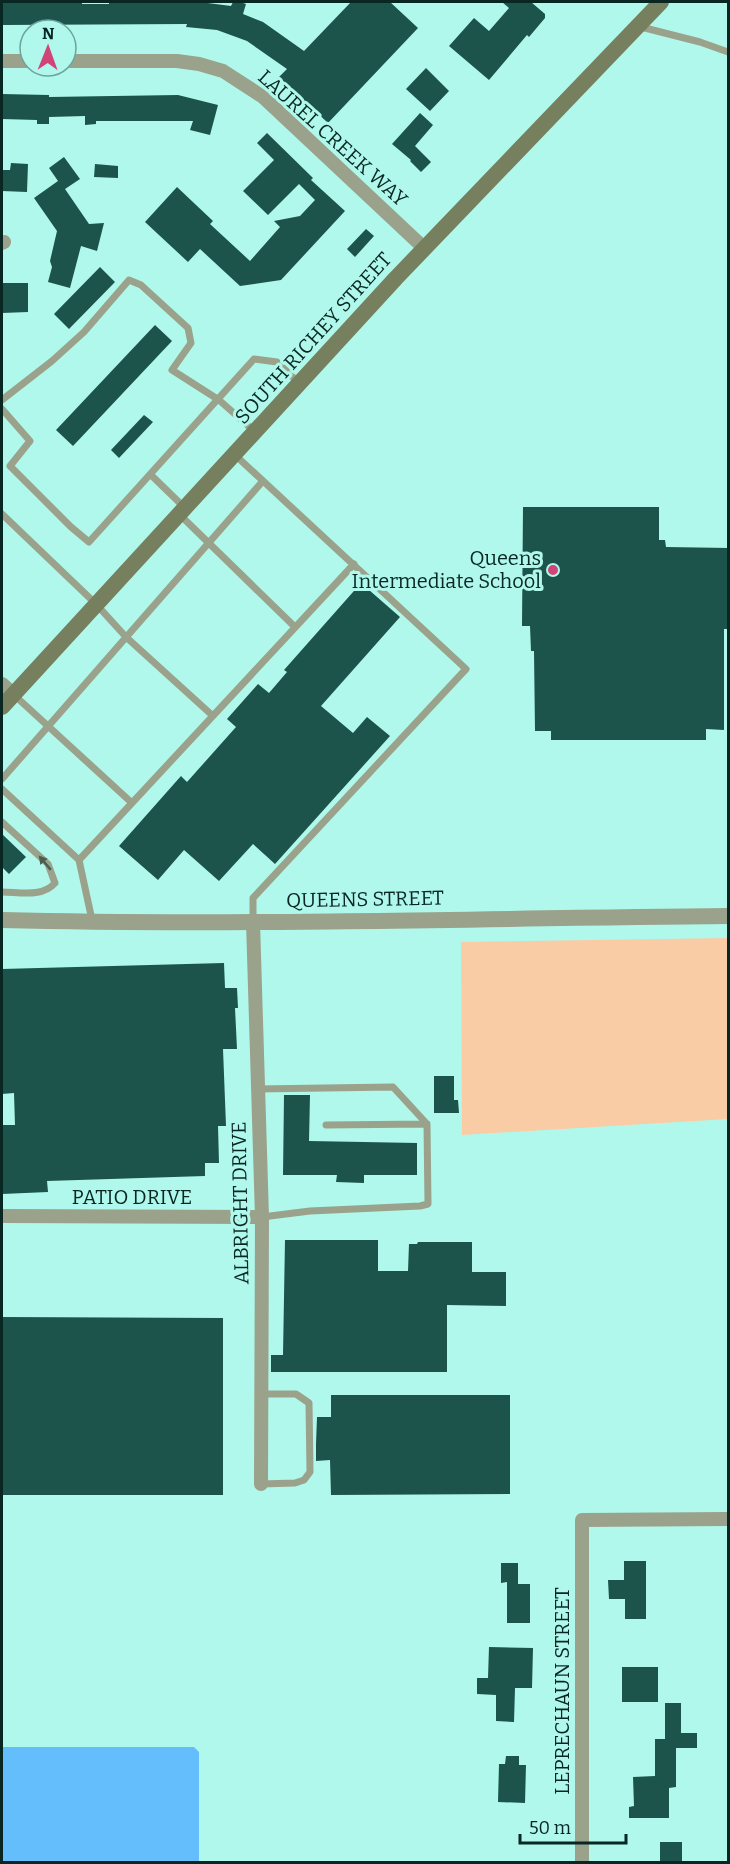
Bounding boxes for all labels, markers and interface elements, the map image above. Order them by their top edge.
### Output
north arrow [18,18,78,78]
text: N [42,24,55,43]
street label: LAUREL CREEK WAY [254,65,413,211]
street label: SOUTH RICHEY STREET [230,247,396,429]
place label: Queens Intermediate School [352,546,541,593]
marker: Queens Intermediate School [546,563,560,577]
one-way arrow [39,856,52,871]
street label: QUEENS STREET [286,886,444,912]
street label: ALBRIGHT DRIVE [227,1121,253,1285]
street label: PATIO DRIVE [72,1185,192,1209]
street label: LEPRECHAUN STREET [550,1587,574,1795]
scale bar [520,1807,626,1845]
text: 50 m [529,1817,571,1839]

